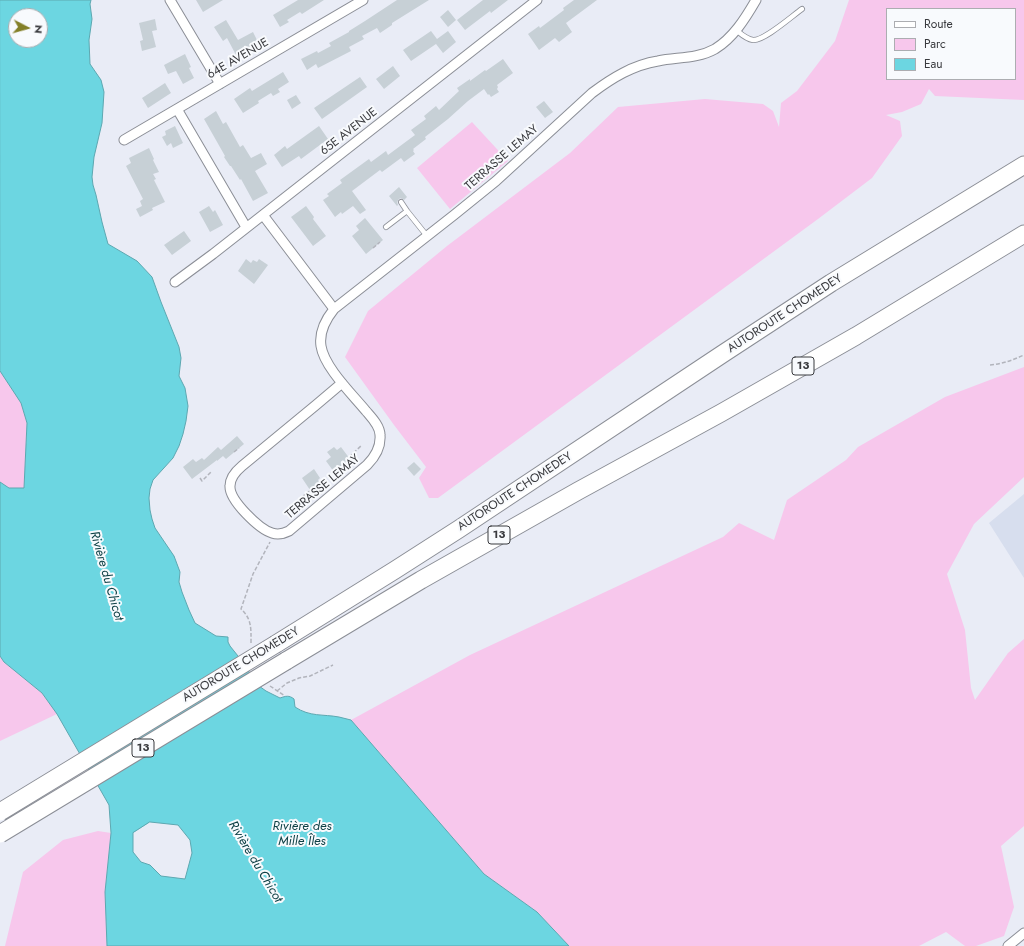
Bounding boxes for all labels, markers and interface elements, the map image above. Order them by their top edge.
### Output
north arrow [8,8,48,48]
legend [886,8,1016,80]
text: Route [924,15,953,33]
text: N [31,24,47,34]
text: Parc [924,35,946,53]
street label: 64E AVENUE [205,36,271,82]
text: Eau [924,55,943,73]
street label: 65E AVENUE [318,105,380,159]
street label: TERRASSE LEMAY [462,122,542,194]
street label: AUTOROUTE CHOMEDEY [725,272,845,356]
road number: 13 [792,357,814,375]
street label: AUTOROUTE CHOMEDEY [455,450,575,534]
street label: TERRASSE LEMAY [283,452,363,522]
road number: 13 [488,526,510,544]
water label: Rivière du Chicot [86,529,126,623]
street label: AUTOROUTE CHOMEDEY [180,624,302,706]
road number: 13 [132,739,154,757]
water label: Rivière du Chicot [225,818,285,906]
water label: Rivière des Mille Îles [273,819,331,850]

